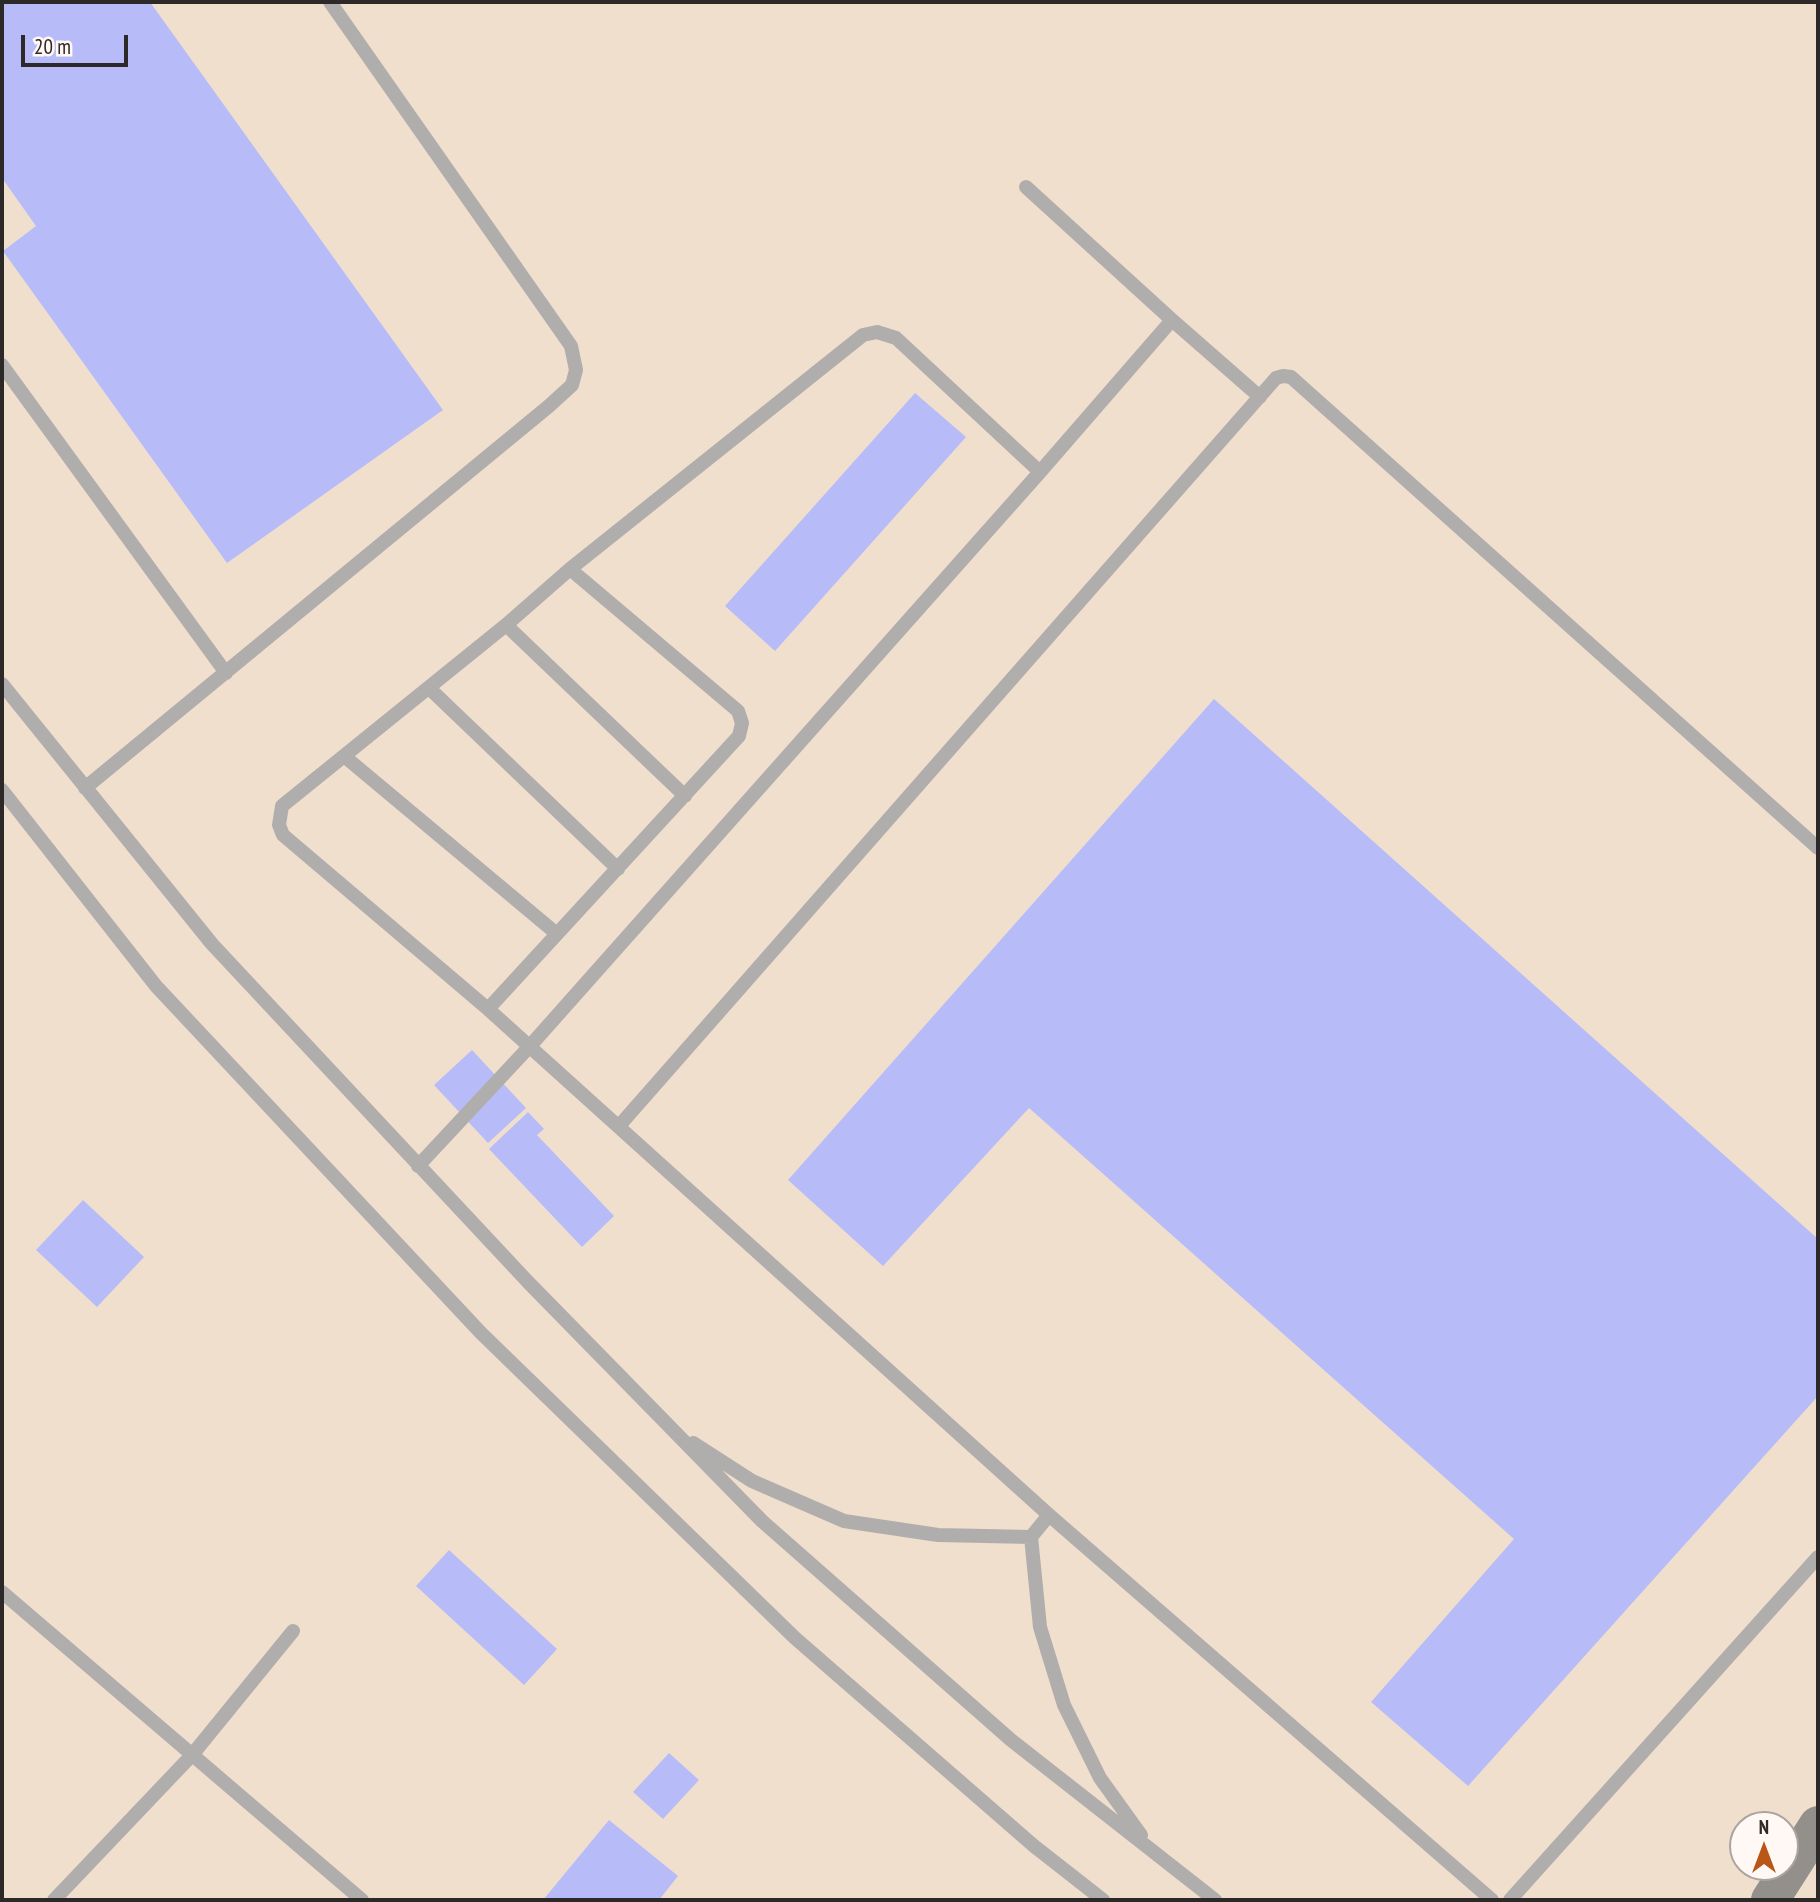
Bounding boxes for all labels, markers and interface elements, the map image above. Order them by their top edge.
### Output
scale bar [24,21,131,65]
text: 20 m [34,33,71,60]
north arrow [1729,1811,1799,1881]
text: N [1759,1815,1769,1839]

